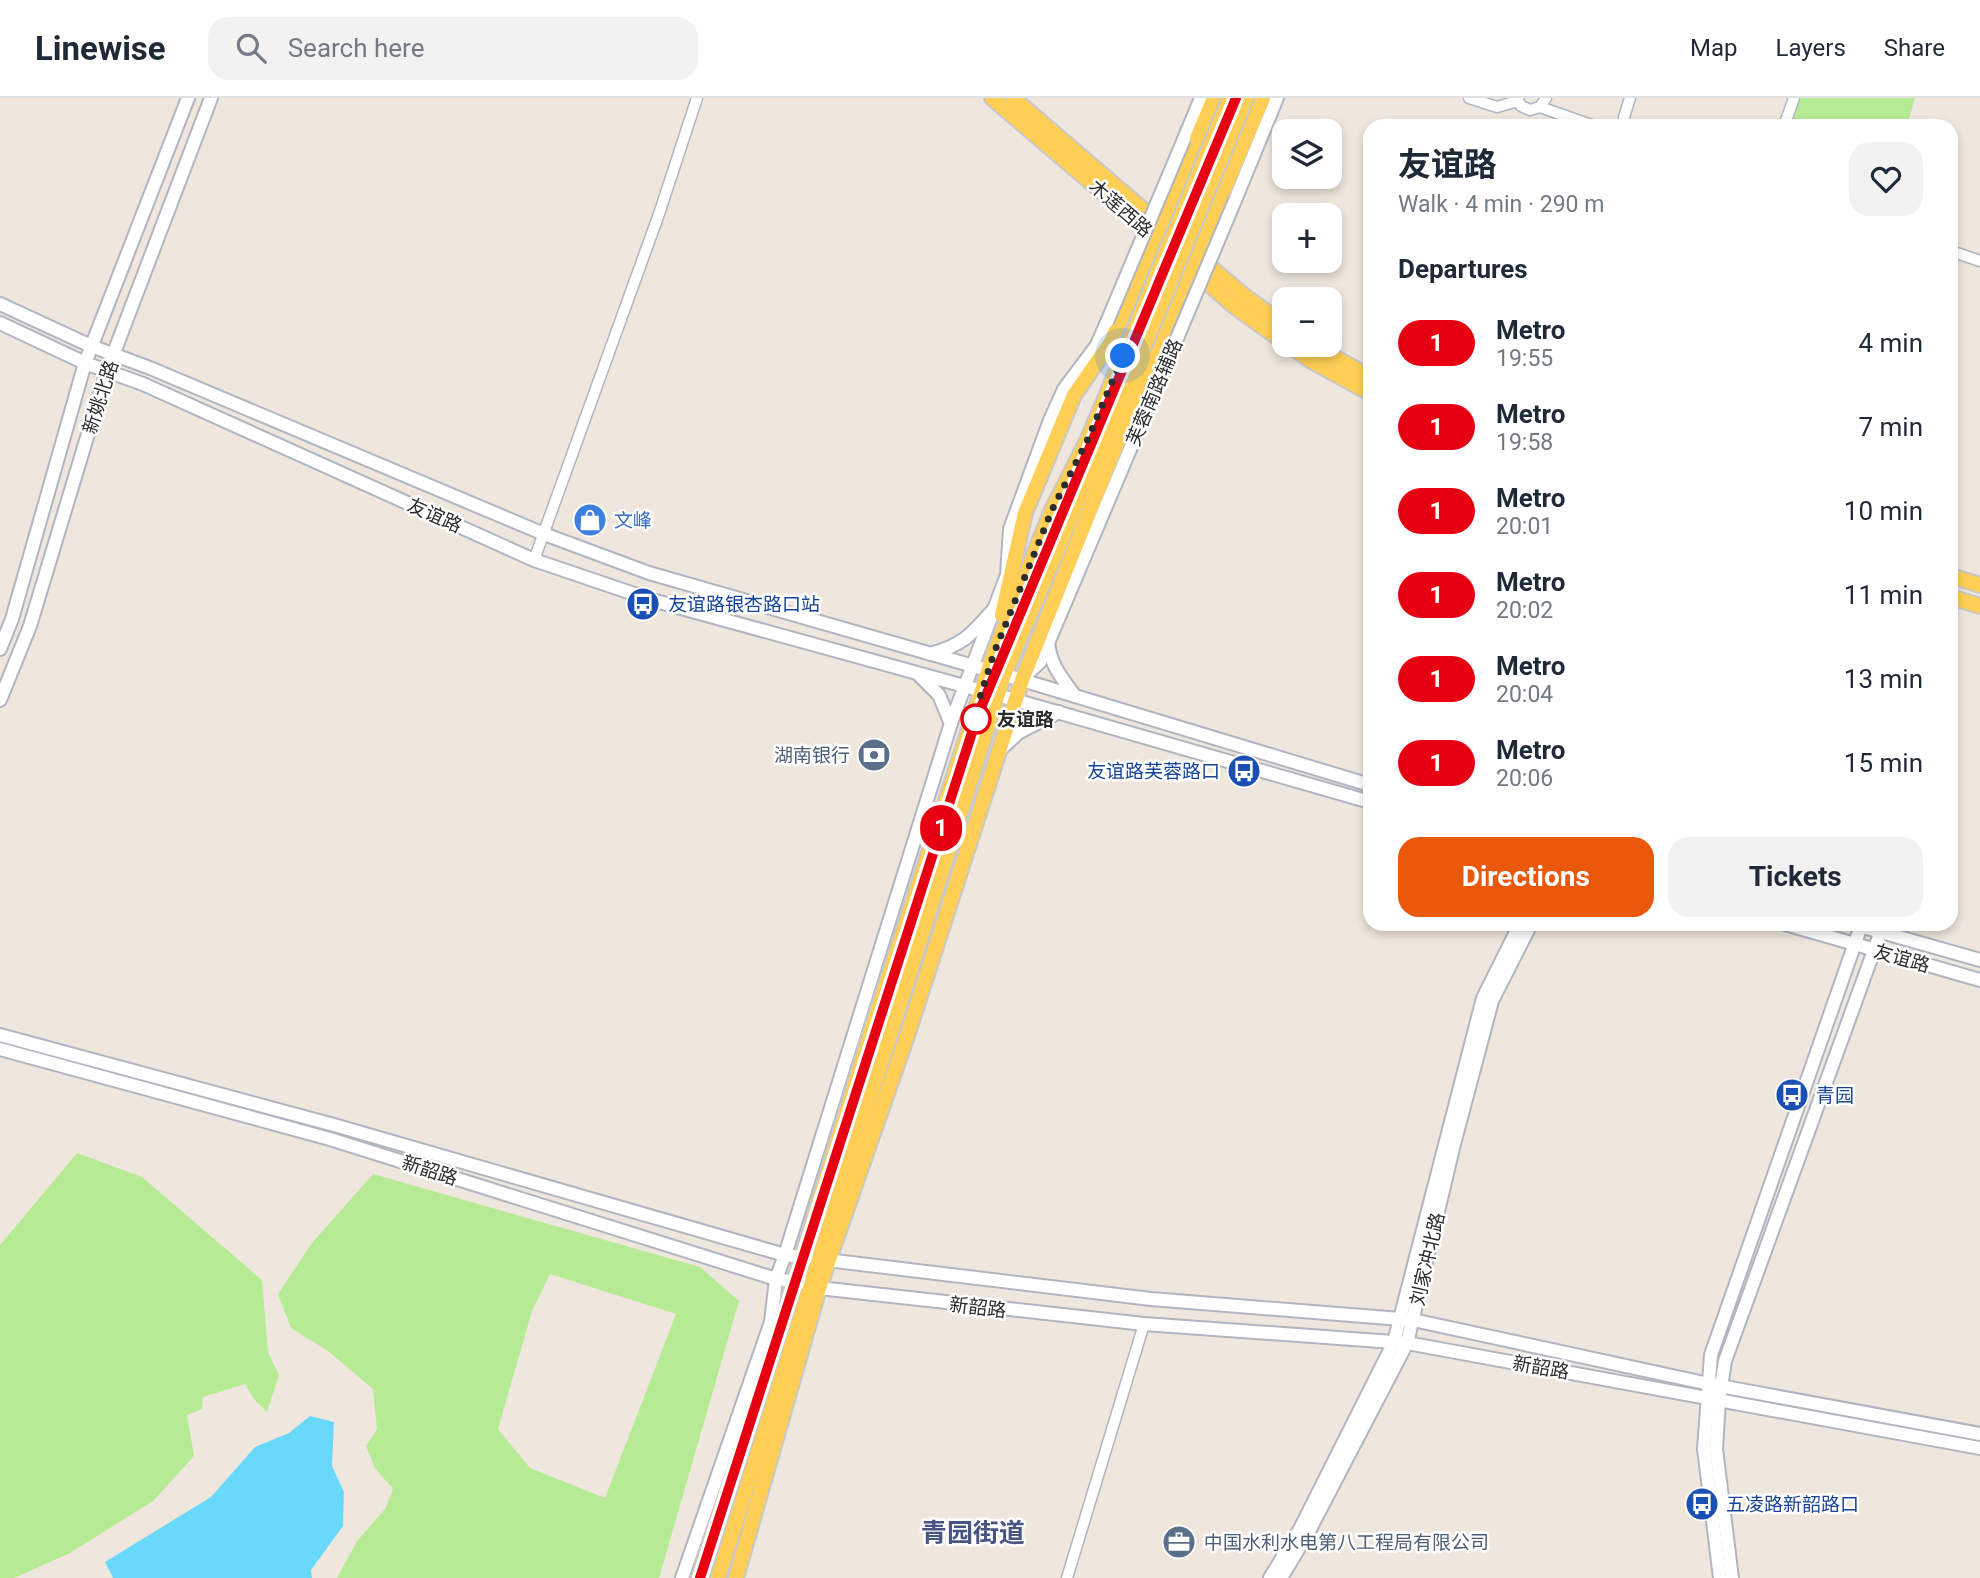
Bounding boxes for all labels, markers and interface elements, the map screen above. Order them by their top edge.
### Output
search box [208,17,698,80]
text: Linewise [35,29,166,68]
icon: search [232,29,270,67]
text: Search here [288,33,424,63]
text: Map [1690,34,1738,62]
text: Layers [1776,34,1846,62]
text: Share [1884,34,1945,62]
map controls [1272,119,1342,357]
button: layers [1272,119,1342,189]
button: heart [1849,142,1923,216]
text: 友谊路 [1398,145,1497,184]
street label: 木莲西路 [1084,175,1157,242]
text: Walk · 4 min · 290 m [1398,191,1604,218]
button: + [1272,203,1342,273]
text: Departures [1398,254,1528,284]
button: − [1272,287,1342,357]
text: Metro [1496,315,1565,345]
text: 4 min [1858,328,1923,358]
text: 1 [1430,329,1443,357]
street label: 芙蓉南路辅路 [1122,335,1187,449]
your location [1105,338,1140,373]
text: 19:55 [1496,345,1553,372]
street label: 新姚北路 [78,357,123,437]
text: Metro [1496,399,1565,429]
text: 7 min [1858,412,1923,442]
text: 1 [1430,413,1443,441]
text: 19:58 [1496,429,1553,456]
text: Metro [1496,483,1565,513]
street label: 友谊路 [404,493,466,538]
text: 10 min [1844,496,1923,526]
text: 1 [1430,497,1443,525]
shop icon: 文峰 [571,501,609,539]
place label: 文峰 [614,509,652,532]
text: 20:01 [1496,513,1553,540]
text: Metro [1496,567,1565,597]
text: 11 min [1844,580,1923,610]
text: 1 [1430,581,1443,609]
bus stop icon: 友谊路银杏路口站 [624,585,662,623]
place label: 友谊路银杏路口站 [668,593,820,616]
text: 20:02 [1496,597,1553,624]
text: Metro [1496,651,1565,681]
text: 13 min [1844,664,1923,694]
text: 1 [1430,665,1443,693]
text: 20:04 [1496,681,1553,708]
marker: 友谊路 [961,704,991,734]
place label: 友谊路 [997,708,1054,731]
text: Metro [1496,735,1565,765]
bank icon: 湖南银行 [855,736,893,774]
place label: 湖南银行 [774,744,850,767]
text: 15 min [1844,748,1923,778]
text: 1 [1430,749,1443,777]
bus stop icon: 友谊路芙蓉路口 [1225,752,1263,790]
place label: 友谊路芙蓉路口 [1087,760,1220,783]
text: 20:06 [1496,765,1553,792]
line badge: 1 [918,805,964,851]
text: 1 [934,814,948,842]
button: Directions [1398,837,1654,917]
button: Tickets [1668,837,1923,917]
street label: 友谊路 [1871,940,1932,977]
bus stop icon: 青园 [1773,1076,1811,1114]
place label: 青园 [1816,1084,1854,1107]
street label: 新韶路 [399,1151,461,1190]
street label: 刘家冲北路 [1406,1210,1449,1308]
street label: 新韶路 [948,1293,1008,1322]
street label: 新韶路 [1511,1351,1571,1384]
bus stop icon: 五凌路新韶路口 [1683,1485,1721,1523]
place label: 五凌路新韶路口 [1726,1493,1859,1516]
district label: 青园街道 [921,1518,1025,1548]
office icon: 中国水利水电第八工程局有限公司 [1160,1523,1198,1561]
place label: 中国水利水电第八工程局有限公司 [1204,1531,1489,1554]

